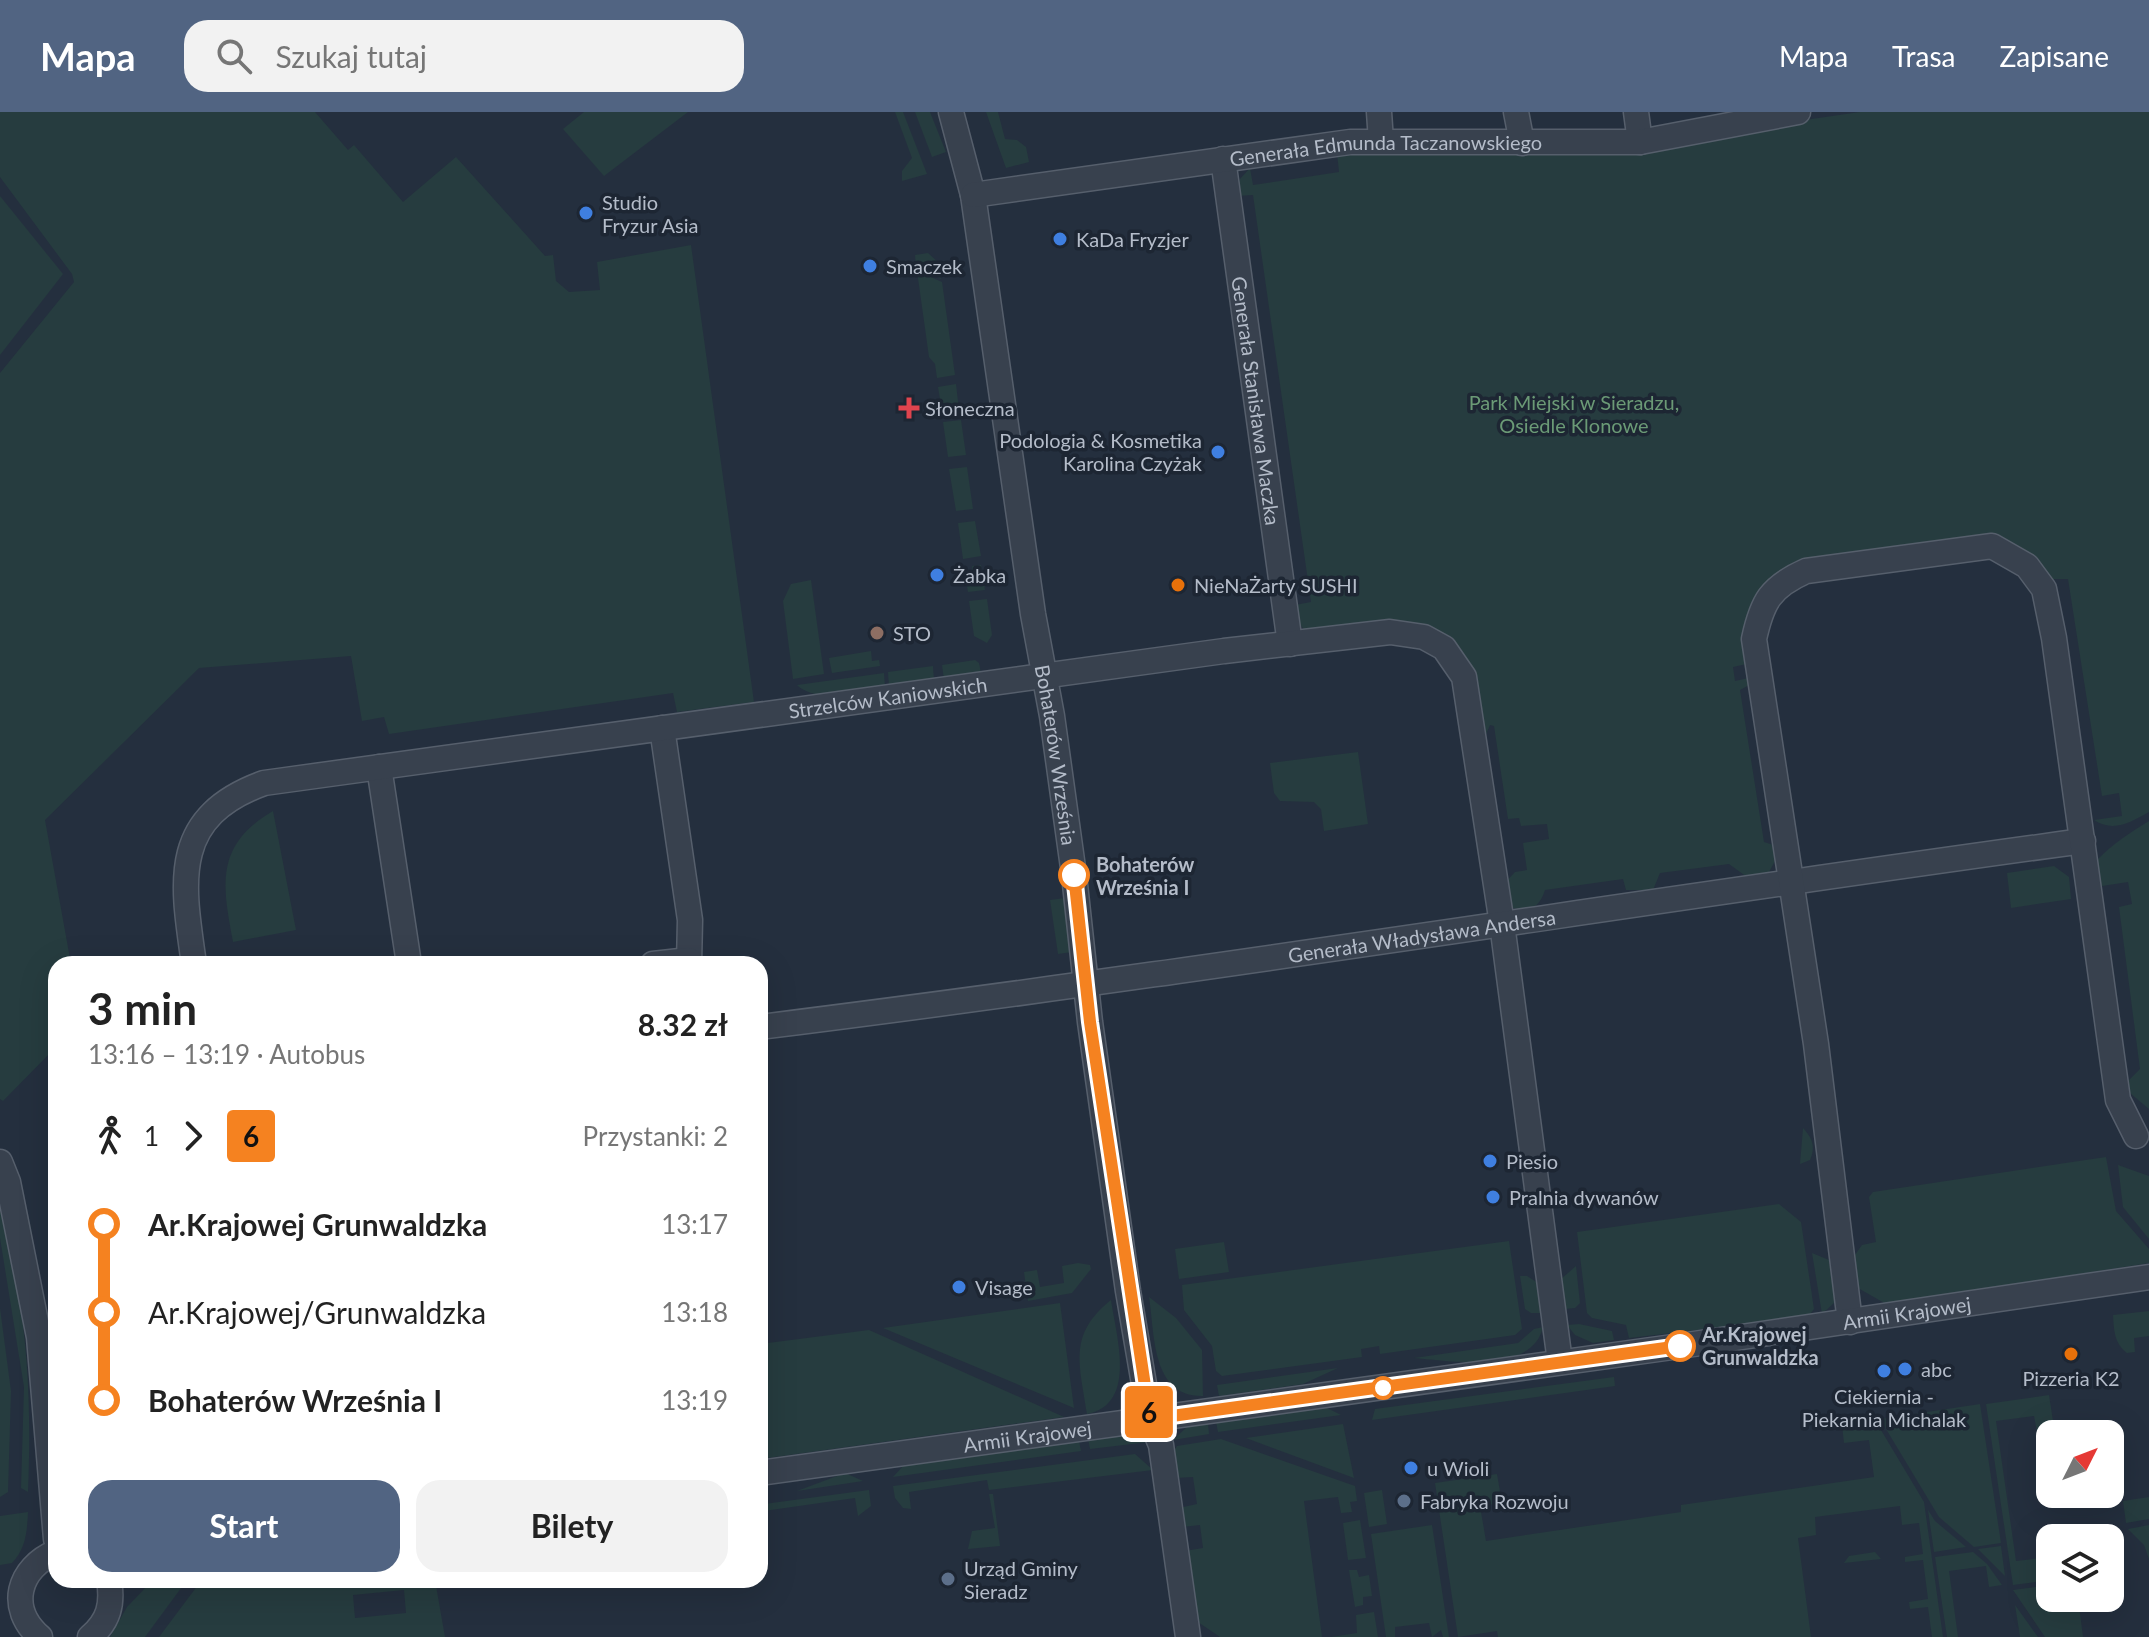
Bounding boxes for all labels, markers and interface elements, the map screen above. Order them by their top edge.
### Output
search box [184,20,744,92]
text: Mapa [40,33,136,79]
icon: search [212,34,256,78]
text: Szukaj tutaj [276,38,427,74]
text: Mapa [1779,39,1848,73]
text: Trasa [1892,39,1955,73]
text: Zapisane [1999,39,2109,73]
street label: Generała Edmunda Taczanowskiego [1228,130,1542,171]
place label: Studio Fryzur Asia [602,190,698,237]
marker: Studio Fryzur Asia [577,204,595,222]
place label: KaDa Fryzjer [1076,227,1189,251]
marker: KaDa Fryzjer [1051,230,1069,248]
place label: Smaczek [886,254,963,278]
marker: Smaczek [861,257,879,275]
street label: Generała Stanisława Maczka [1227,275,1285,527]
park label: Park Miejski w Sieradzu, Osiedle Klonowe [1469,390,1679,437]
place label: Słoneczna [925,396,1015,420]
marker: Słoneczna [900,399,918,417]
place label: Podologia & Kosmetika Karolina Czyżak [999,428,1203,475]
marker: Podologia & Kosmetika Karolina Czyżak [1209,443,1227,461]
place label: Żabka [953,563,1006,587]
marker: Żabka [928,566,946,584]
place label: NieNaŻarty SUSHI [1194,573,1357,597]
marker: NieNaŻarty SUSHI [1169,576,1187,594]
place label: STO [893,621,931,645]
marker: STO [868,624,886,642]
street label: Bohaterów Września [1031,663,1082,847]
street label: Strzelców Kaniowskich [787,672,989,723]
place label: Bohaterów Września I [1096,852,1194,899]
marker: Bohaterów Września I [1059,860,1089,890]
street label: Generała Władysława Andersa [1286,904,1557,967]
text: 3 min [88,982,197,1034]
text: 8.32 zł [638,1006,728,1042]
text: 13:16 – 13:19 · Autobus [88,1038,365,1070]
icon: walk [88,1114,132,1158]
icon: forward [171,1114,215,1158]
text: 6 [243,1119,259,1153]
text: 1 [144,1120,159,1152]
text: Przystanki: 2 [583,1120,728,1152]
place label: Piesio [1506,1149,1558,1173]
marker: Piesio [1481,1152,1499,1170]
place label: Pralnia dywanów [1509,1185,1659,1209]
marker: Pralnia dywanów [1484,1188,1502,1206]
text: Ar.Krajowej Grunwaldzka [148,1206,487,1242]
text: 13:17 [661,1208,728,1240]
place label: Visage [975,1275,1033,1299]
marker: Visage [950,1278,968,1296]
street label: Armii Krajowej [1841,1291,1973,1334]
text: Ar.Krajowej/Grunwaldzka [148,1294,486,1330]
text: 13:18 [661,1296,728,1328]
place label: Ar.Krajowej Grunwaldzka [1701,1322,1819,1369]
marker: Ar.Krajowej Grunwaldzka [1665,1331,1695,1361]
marker: Pizzeria K2 [2062,1345,2080,1363]
place label: abc [1921,1357,1952,1381]
marker: abc [1896,1360,1914,1378]
marker: Ciekiernia - Piekarnia Michalak [1875,1362,1893,1380]
place label: Pizzeria K2 [2022,1366,2120,1390]
unlabelled marker [1372,1377,1394,1399]
text: Bohaterów Września I [148,1382,442,1418]
text: 13:19 [661,1384,728,1416]
place label: Ciekiernia - Piekarnia Michalak [1802,1384,1967,1431]
line badge: 6 [1123,1386,1175,1438]
text: 6 [1141,1395,1157,1429]
street label: Armii Krajowej [962,1415,1093,1457]
north arrow [2036,1420,2124,1508]
map controls [2036,1420,2124,1612]
place label: u Wioli [1427,1456,1489,1480]
marker: u Wioli [1402,1459,1420,1477]
button: Start [88,1480,400,1572]
button: Bilety [416,1480,728,1572]
place label: Fabryka Rozwoju [1420,1489,1569,1513]
marker: Fabryka Rozwoju [1395,1492,1413,1510]
button: layers [2036,1524,2124,1612]
place label: Urząd Gminy Sieradz [964,1556,1079,1603]
marker: Urząd Gminy Sieradz [939,1570,957,1588]

